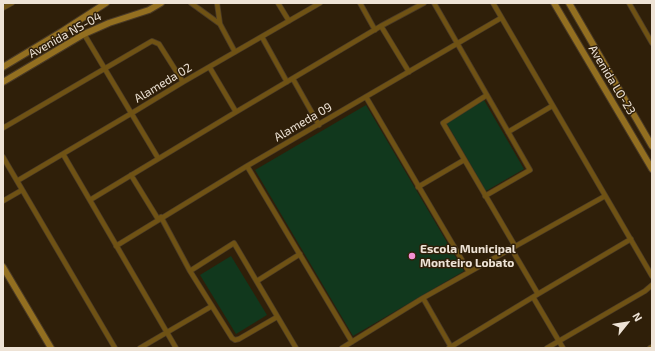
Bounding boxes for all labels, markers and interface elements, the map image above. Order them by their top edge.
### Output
street label: Avenida NS-04 [26,9,104,61]
street label: Avenida LO-23 [586,43,638,117]
street label: Alameda 02 [132,60,194,106]
street label: Alameda 09 [271,100,335,144]
place label: Escola Municipal Monteiro Lobato [420,242,516,270]
marker: Escola Municipal Monteiro Lobato [407,251,417,261]
north arrow [607,303,647,343]
text: N [630,310,645,323]

